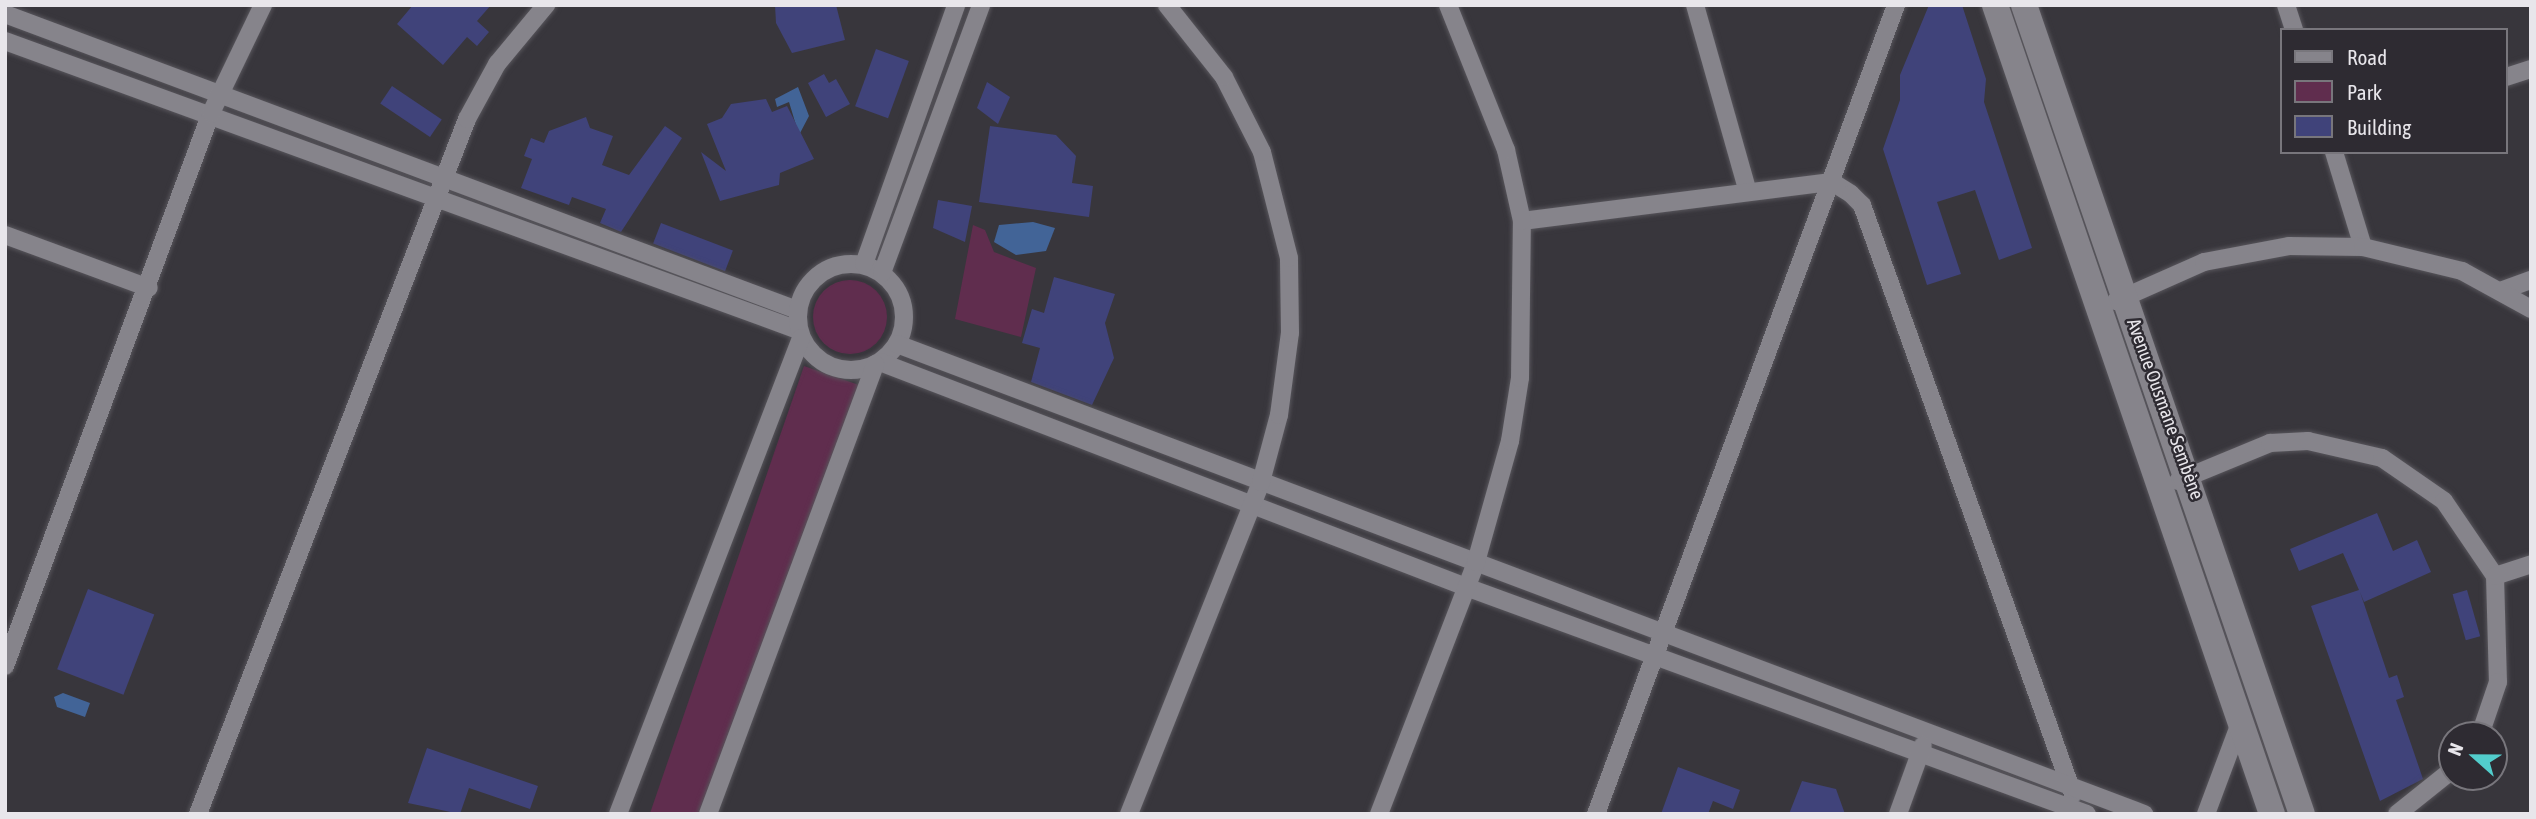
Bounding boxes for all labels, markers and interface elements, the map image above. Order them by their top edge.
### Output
legend [2280,28,2508,154]
text: Road [2347,45,2387,69]
text: Park [2347,80,2382,104]
text: Building [2347,115,2411,139]
street label: Avenue Ousmane Sembène [2122,315,2208,503]
north arrow [2438,721,2508,791]
text: N [2443,740,2468,758]

